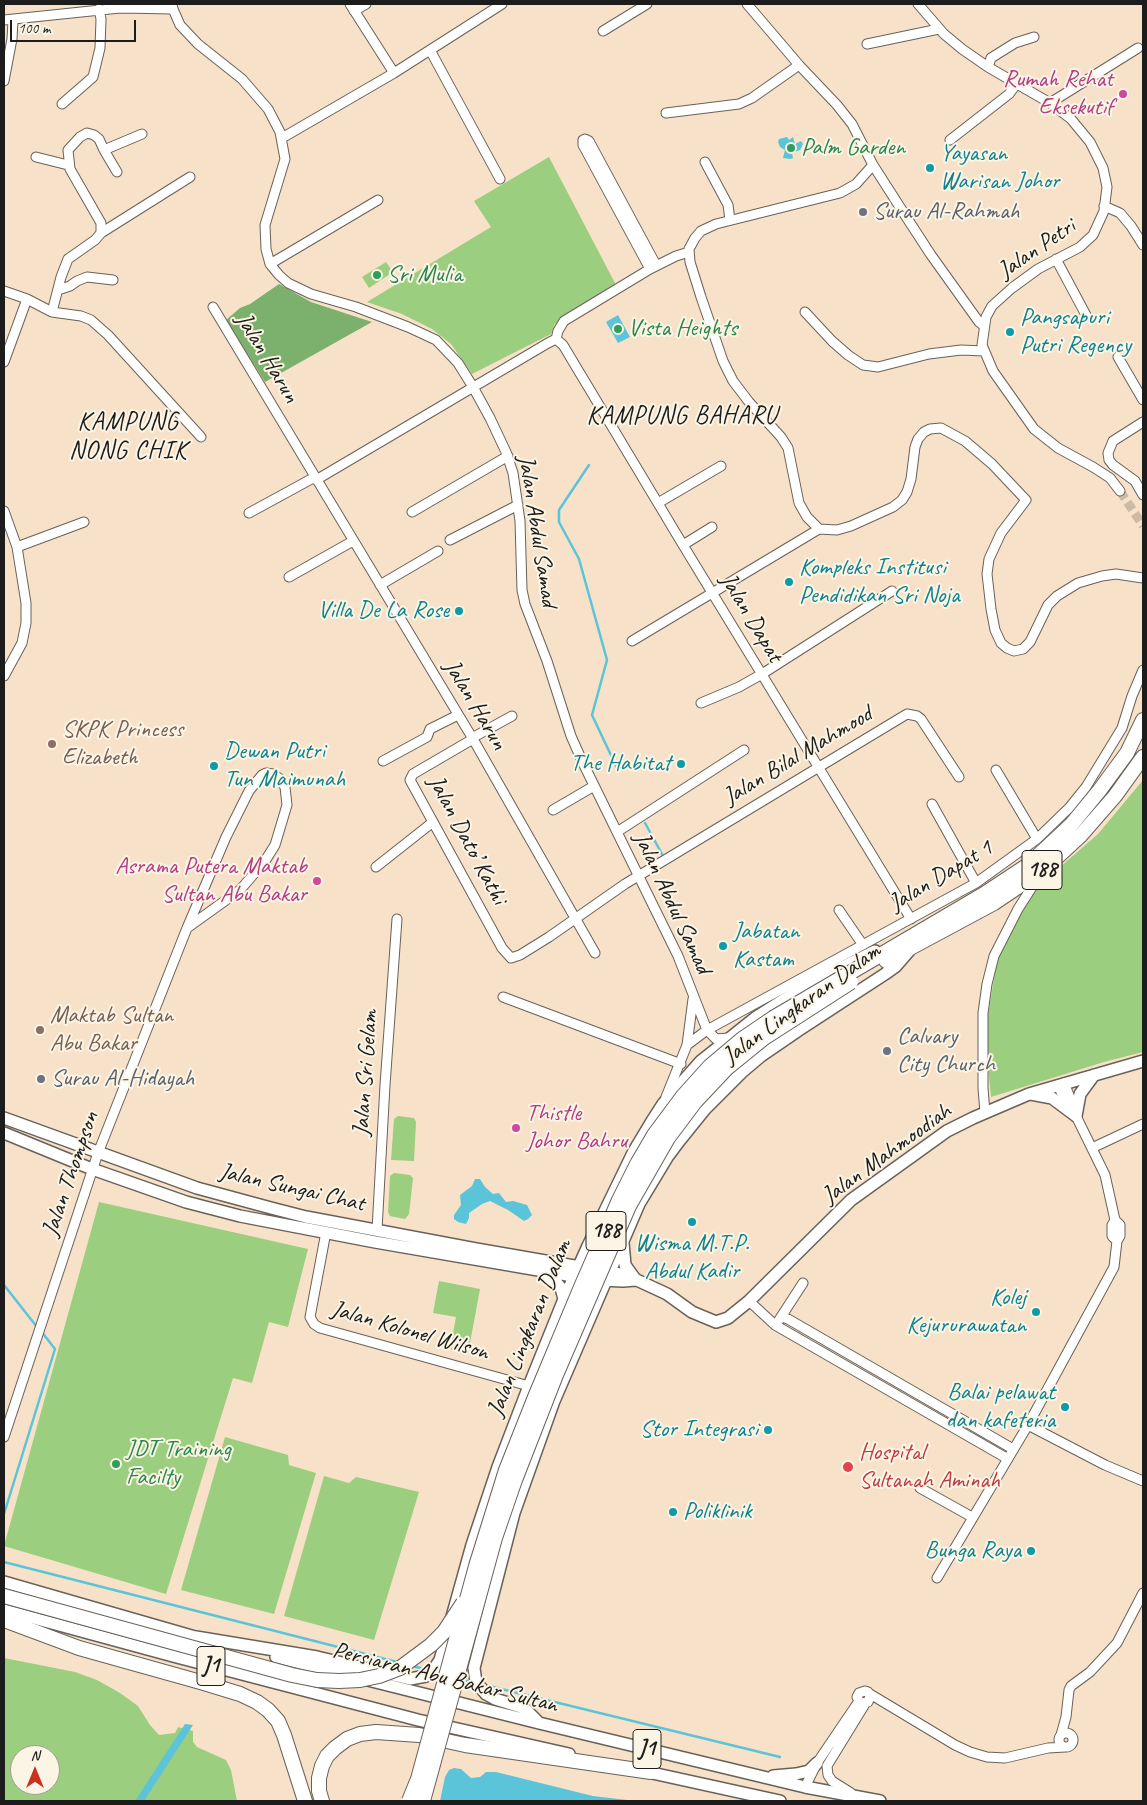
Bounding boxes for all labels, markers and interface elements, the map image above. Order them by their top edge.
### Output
scale bar [12,10,139,42]
text: 100 m [18,19,50,38]
place label: Rumah Rehat Eksekutif [1003,66,1113,122]
marker: Rumah Rehat Eksekutif [1117,88,1129,100]
place label: Palm Garden [801,134,905,162]
place label: Yayasan Warisan Johor [940,140,1059,196]
marker: Palm Garden [785,142,797,154]
marker: Yayasan Warisan Johor [924,162,936,174]
place label: Surau Al-Rahmah [873,198,1019,226]
marker: Surau Al-Rahmah [857,206,869,218]
street label: Jalan Petri [993,213,1081,285]
place label: Sri Mulia [387,261,462,289]
marker: Sri Mulia [371,269,383,281]
place label: Pangsapuri Putri Regency [1020,304,1131,360]
street label: Jalan Harun [229,308,305,408]
place label: Vista Heights [628,315,737,343]
marker: Vista Heights [612,323,624,335]
marker: Pangsapuri Putri Regency [1004,326,1016,338]
district label: KAMPUNG BAHARU [585,401,779,431]
district label: KAMPUNG NONG CHIK [68,407,188,466]
street label: Jalan Abdul Samad [511,453,563,609]
place label: Kompleks Institusi Pendidikan Sri Noja [799,554,960,610]
street label: Jalan Dapat [713,568,789,668]
marker: Kompleks Institusi Pendidikan Sri Noja [783,576,795,588]
place label: Villa De La Rose [318,597,449,625]
marker: Villa De La Rose [453,605,465,617]
street label: Jalan Harun [437,655,513,755]
street label: Jalan Bilal Mahmood [718,700,878,812]
place label: SKPK Princess Elizabeth [62,716,183,772]
marker: SKPK Princess Elizabeth [46,738,58,750]
place label: Dewan Putri Tun Maimunah [224,738,345,794]
place label: The Habitat [570,750,671,778]
marker: The Habitat [675,758,687,770]
marker: Dewan Putri Tun Maimunah [208,760,220,772]
street label: Jalan Dato’ Kathi [421,771,513,909]
street label: Jalan Abdul Samad [627,828,717,978]
street label: Jalan Dapat 1 [884,834,998,918]
road number: 188 [1022,850,1062,890]
place label: Asrama Putera Maktab Sultan Abu Bakar [115,853,307,909]
marker: Asrama Putera Maktab Sultan Abu Bakar [311,875,323,887]
place label: Jabatan Kastam [733,918,799,974]
street label: Jalan Lingkaran Dalam [717,937,887,1071]
marker: Jabatan Kastam [717,940,729,952]
place label: Maktab Sultan Abu Bakar [50,1002,173,1058]
street label: Jalan Sri Gelam [347,1009,385,1137]
place label: Calvary City Church [897,1023,995,1079]
marker: Maktab Sultan Abu Bakar [34,1024,46,1036]
marker: Calvary City Church [881,1045,893,1057]
place label: Surau Al-Hidayah [51,1065,194,1093]
marker: Surau Al-Hidayah [35,1073,47,1085]
street label: Jalan Mahmoodiah [817,1097,957,1211]
place label: Thistle Johor Bahru [526,1100,627,1156]
street label: Jalan Thompson [36,1108,106,1240]
marker: Thistle Johor Bahru [510,1122,522,1134]
street label: Jalan Sungai Chat [217,1157,367,1219]
road number: 188 [586,1212,626,1250]
marker: Wisma M.T.P. Abdul Kadir [686,1216,698,1228]
place label: Wisma M.T.P. Abdul Kadir [635,1230,749,1286]
street label: Jalan Lingkaran Dalam [481,1235,579,1421]
place label: Kolej Kejururawatan [906,1284,1026,1340]
street label: Jalan Kolonel Wilson [328,1295,492,1367]
marker: Kolej Kejururawatan [1030,1306,1042,1318]
place label: Balai pelawat dan kafeteria [946,1379,1055,1435]
marker: Balai pelawat dan kafeteria [1059,1401,1071,1413]
place label: Stor Integrasi [640,1416,758,1444]
marker: Stor Integrasi [762,1424,774,1436]
place label: JDT Training Facilty [126,1436,231,1492]
place label: Hospital Sultanah Aminah [859,1439,1000,1495]
marker: JDT Training Facilty [110,1458,122,1470]
marker: Hospital Sultanah Aminah [841,1460,855,1474]
place label: Poliklinik [683,1498,752,1526]
marker: Poliklinik [667,1506,679,1518]
place label: Bunga Raya [924,1537,1021,1565]
marker: Bunga Raya [1025,1545,1037,1557]
street label: Persiaran Abu Bakar Sultan [330,1636,560,1720]
road number: J1 [197,1646,225,1685]
road number: J1 [633,1730,661,1768]
north arrow [10,1745,60,1795]
text: N [31,1747,39,1764]

